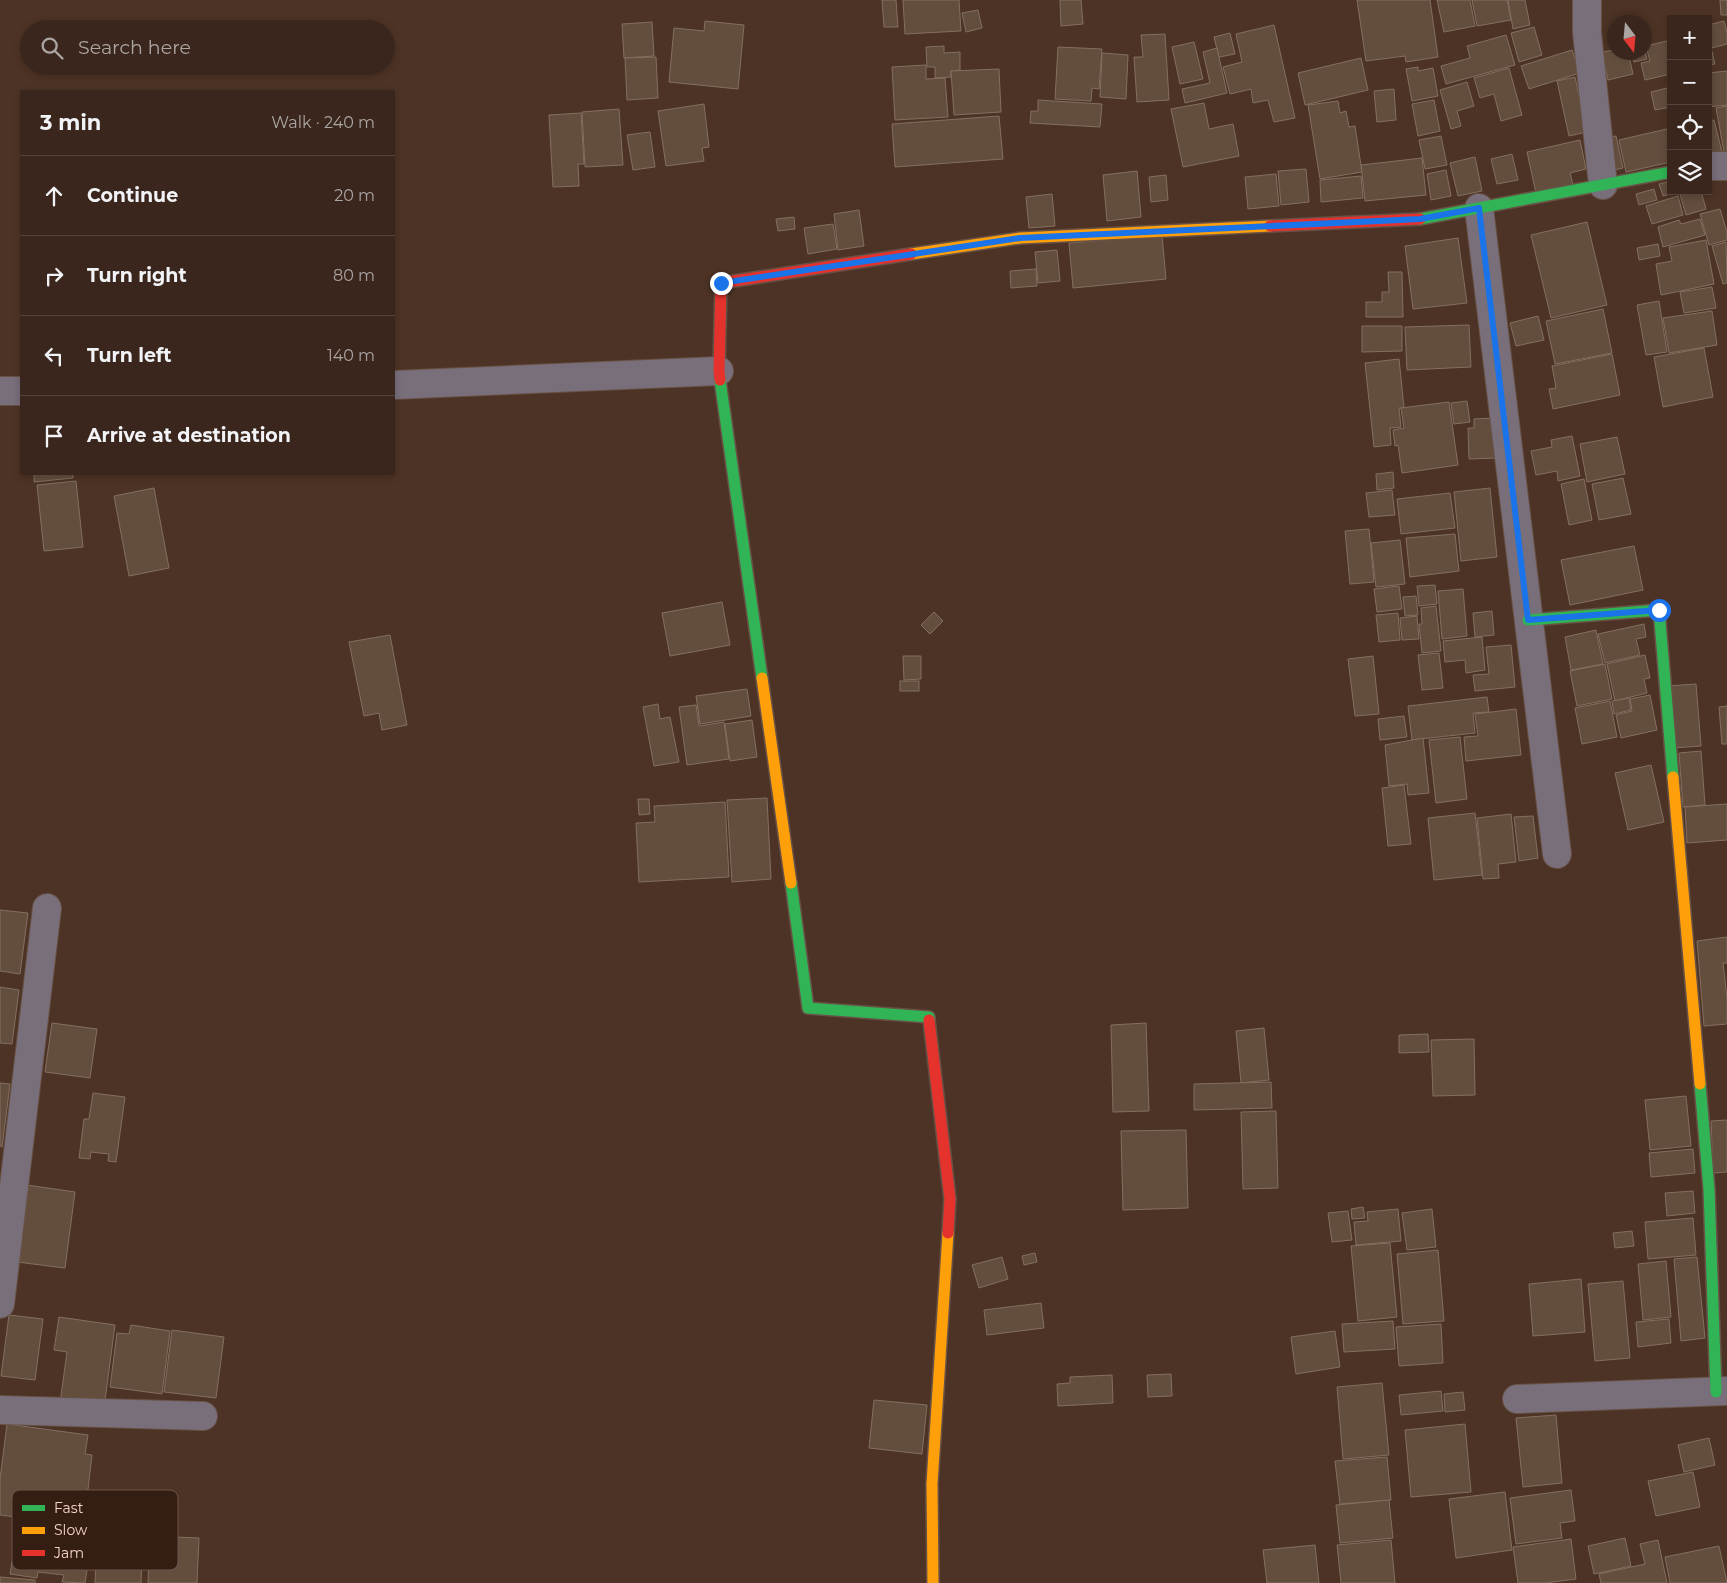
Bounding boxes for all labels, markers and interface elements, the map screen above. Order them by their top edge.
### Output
north arrow [1607,15,1652,60]
map controls [1667,15,1712,195]
button: + [1667,15,1712,60]
search box [20,20,395,75]
icon: search [38,34,66,62]
text: Search here [78,36,191,59]
button: − [1667,60,1712,105]
button: locate [1667,105,1712,150]
text: 3 min [40,110,101,135]
text: Walk · 240 m [271,113,375,132]
button: layers [1667,150,1712,195]
icon: ahead [40,182,68,210]
text: Continue [87,184,178,207]
text: 20 m [334,186,375,205]
icon: right [40,262,68,290]
text: Turn right [87,264,187,287]
text: 80 m [333,266,375,285]
route end [710,272,733,295]
icon: left [40,342,68,370]
text: Turn left [87,344,172,367]
text: 140 m [327,346,375,365]
icon: arrive [40,422,68,450]
text: Arrive at destination [87,424,291,447]
route start [1648,599,1671,622]
legend [12,1490,178,1570]
text: Fast [54,1499,84,1517]
text: Slow [54,1521,88,1539]
text: Jam [53,1544,84,1562]

